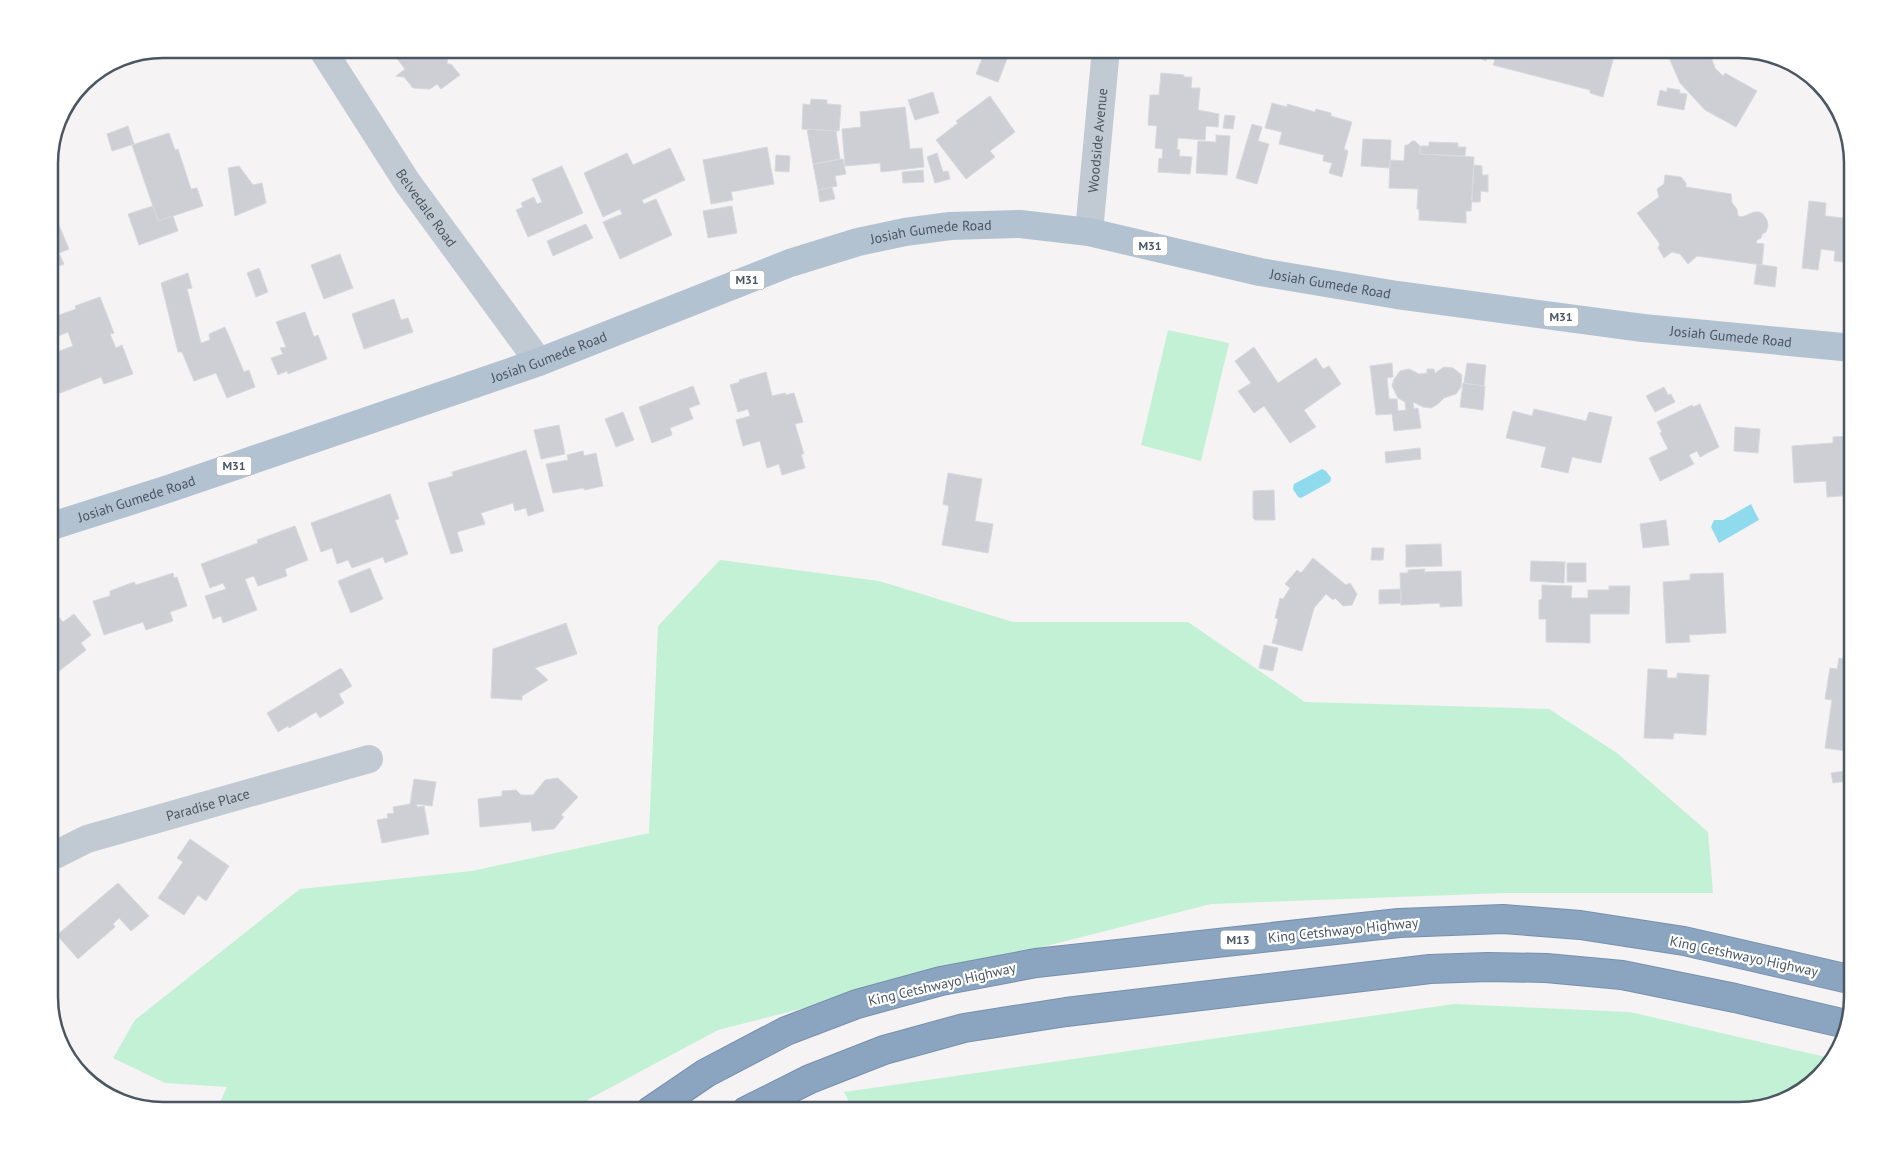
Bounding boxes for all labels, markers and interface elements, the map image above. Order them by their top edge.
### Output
street label: Woodside Avenue [1084,87,1111,194]
street label: Belvedale Road [392,165,461,250]
street label: Josiah Gumede Road [868,216,992,248]
road number: M31 [1132,237,1168,256]
street label: Josiah Gumede Road [1268,265,1392,303]
road number: M31 [730,270,764,290]
road number: M31 [1544,308,1578,326]
street label: Josiah Gumede Road [1668,322,1793,351]
street label: Josiah Gumede Road [488,327,609,387]
road number: M31 [216,456,252,476]
street label: Josiah Gumede Road [75,471,198,527]
street label: Paradise Place [164,784,252,825]
street label: King Cetshwayo Highway [1267,913,1420,947]
road number: M13 [1220,930,1256,950]
street label: King Cetshwayo Highway [1668,931,1820,981]
street label: King Cetshwayo Highway [866,958,1018,1010]

